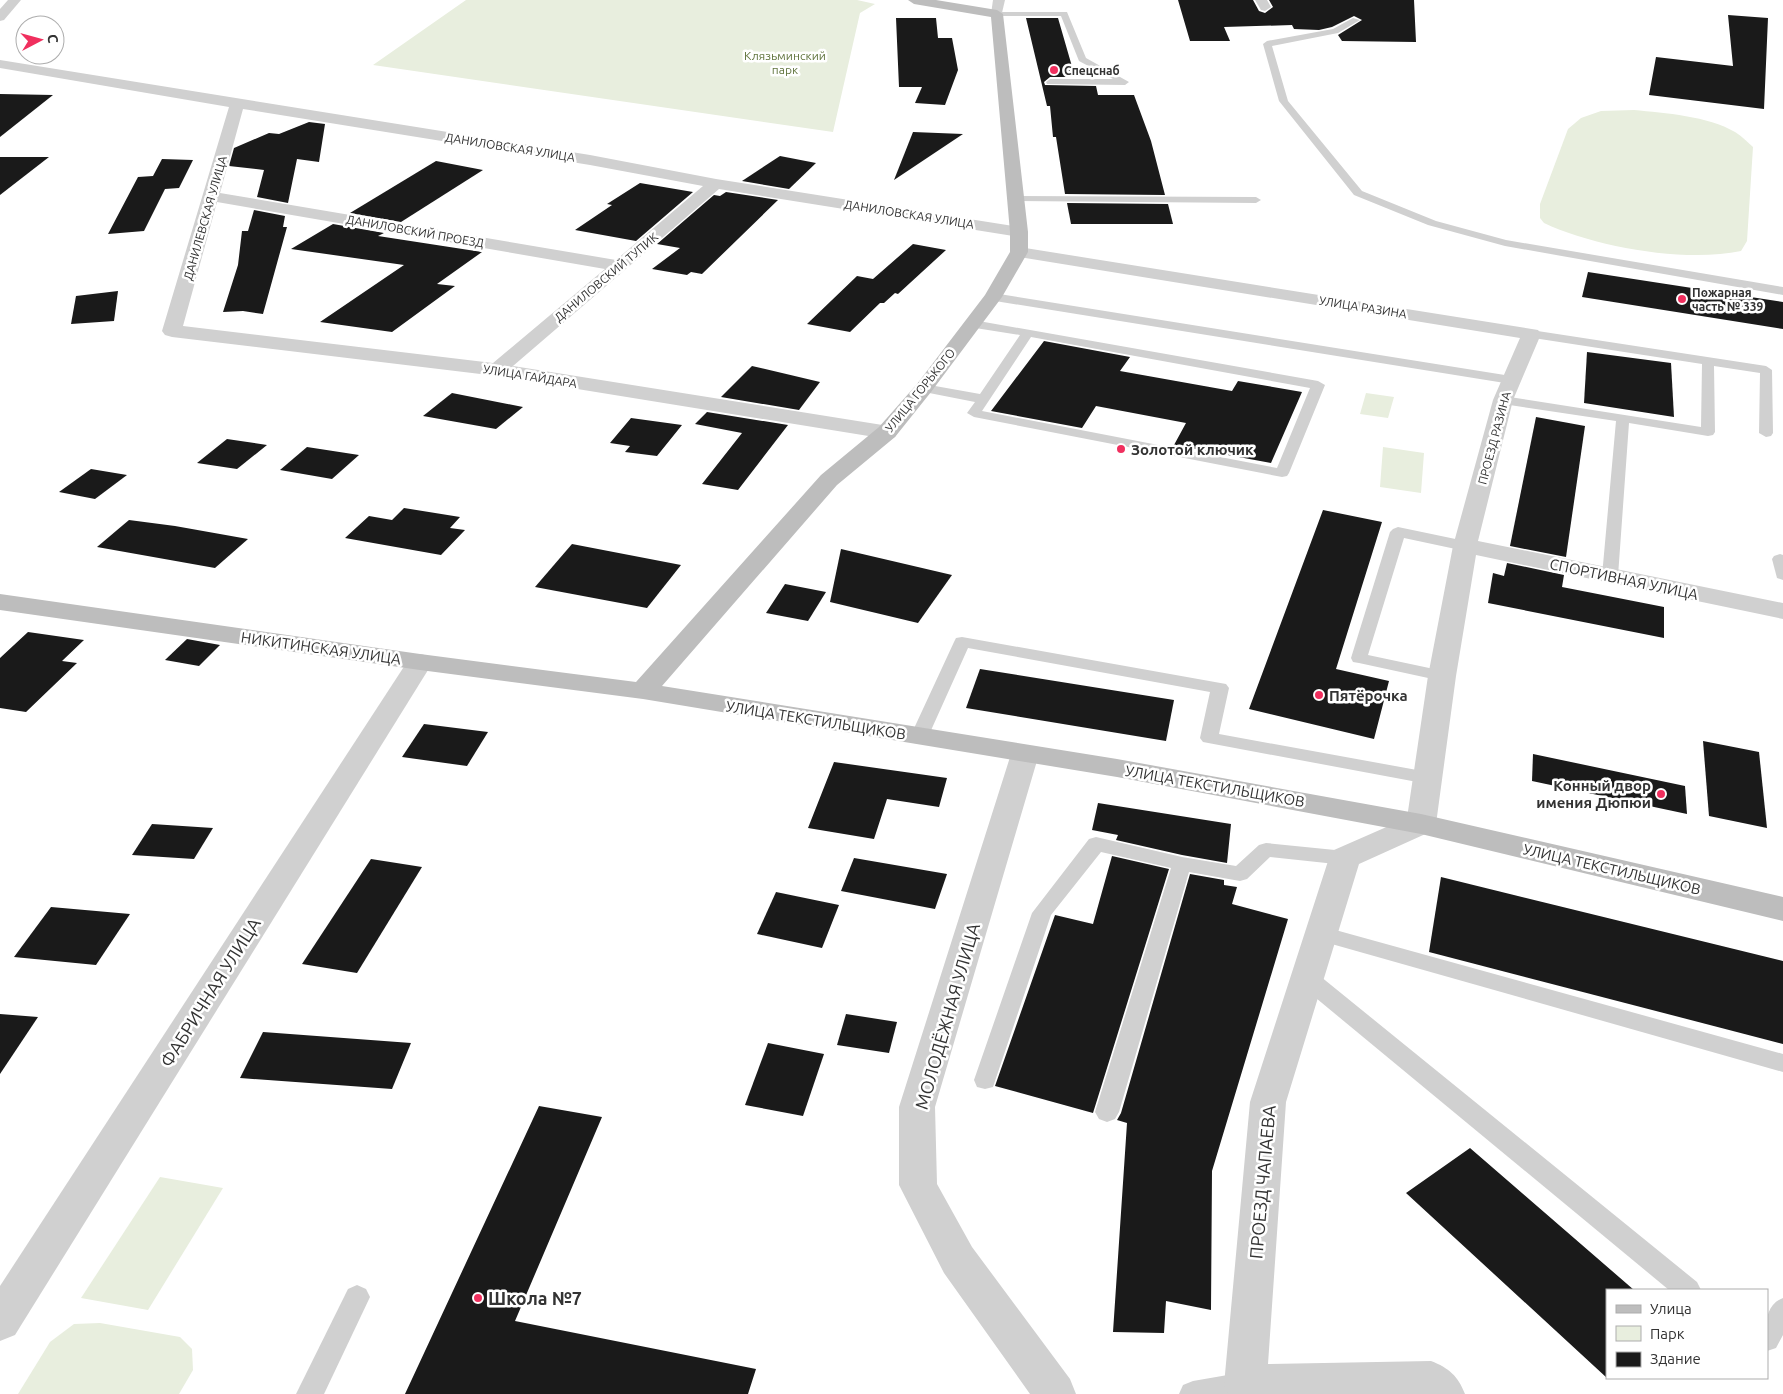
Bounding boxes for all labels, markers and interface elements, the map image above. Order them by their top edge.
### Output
north arrow [15,15,65,65]
text: С [45,33,61,44]
park label: Клязьминский парк [744,49,826,76]
marker: Спецснаб [1048,64,1060,76]
place label: Спецснаб [1064,64,1120,77]
street label: ДАНИЛОВСКАЯ УЛИЦА [444,130,576,164]
street label: ДАНИЛЕВСКАЯ УЛИЦА [181,154,229,282]
street label: ДАНИЛОВСКАЯ УЛИЦА [843,197,975,231]
street label: ДАНИЛОВСКИЙ ПРОЕЗД [345,212,485,250]
street label: ДАНИЛОВСКИЙ ТУПИК [552,229,661,324]
place label: Пожарная часть № 339 [1692,286,1763,313]
marker: Пожарная часть № 339 [1676,293,1688,305]
street label: УЛИЦА РАЗИНА [1318,294,1408,320]
street label: УЛИЦА ГОРЬКОГО [882,346,958,434]
street label: УЛИЦА ГАЙДАРА [482,362,578,390]
street label: ПРОЕЗД РАЗИНА [1475,390,1513,486]
place label: Золотой ключик [1131,441,1254,458]
marker: Золотой ключик [1115,443,1127,455]
street label: СПОРТИВНАЯ УЛИЦА [1548,555,1700,603]
street label: НИКИТИНСКАЯ УЛИЦА [240,628,402,668]
place label: Пятёрочка [1329,687,1408,704]
marker: Пятёрочка [1313,689,1325,701]
street label: УЛИЦА ТЕКСТИЛЬЩИКОВ [725,697,907,743]
street label: УЛИЦА ТЕКСТИЛЬЩИКОВ [1124,762,1306,810]
place label: Конный двор имения Дюпюи [1536,777,1651,811]
marker: Конный двор имения Дюпюи [1655,788,1667,800]
street label: УЛИЦА ТЕКСТИЛЬЩИКОВ [1522,840,1702,898]
street label: ФАБРИЧНАЯ УЛИЦА [156,914,264,1070]
street label: МОЛОДЁЖНАЯ УЛИЦА [911,920,983,1112]
street label: ПРОЕЗД ЧАПАЕВА [1245,1104,1279,1260]
place label: Школа №7 [488,1288,582,1308]
legend [1606,1289,1768,1379]
marker: Школа №7 [472,1292,484,1304]
text: Улица [1650,1300,1692,1317]
text: Парк [1650,1325,1685,1342]
text: Здание [1650,1350,1701,1367]

